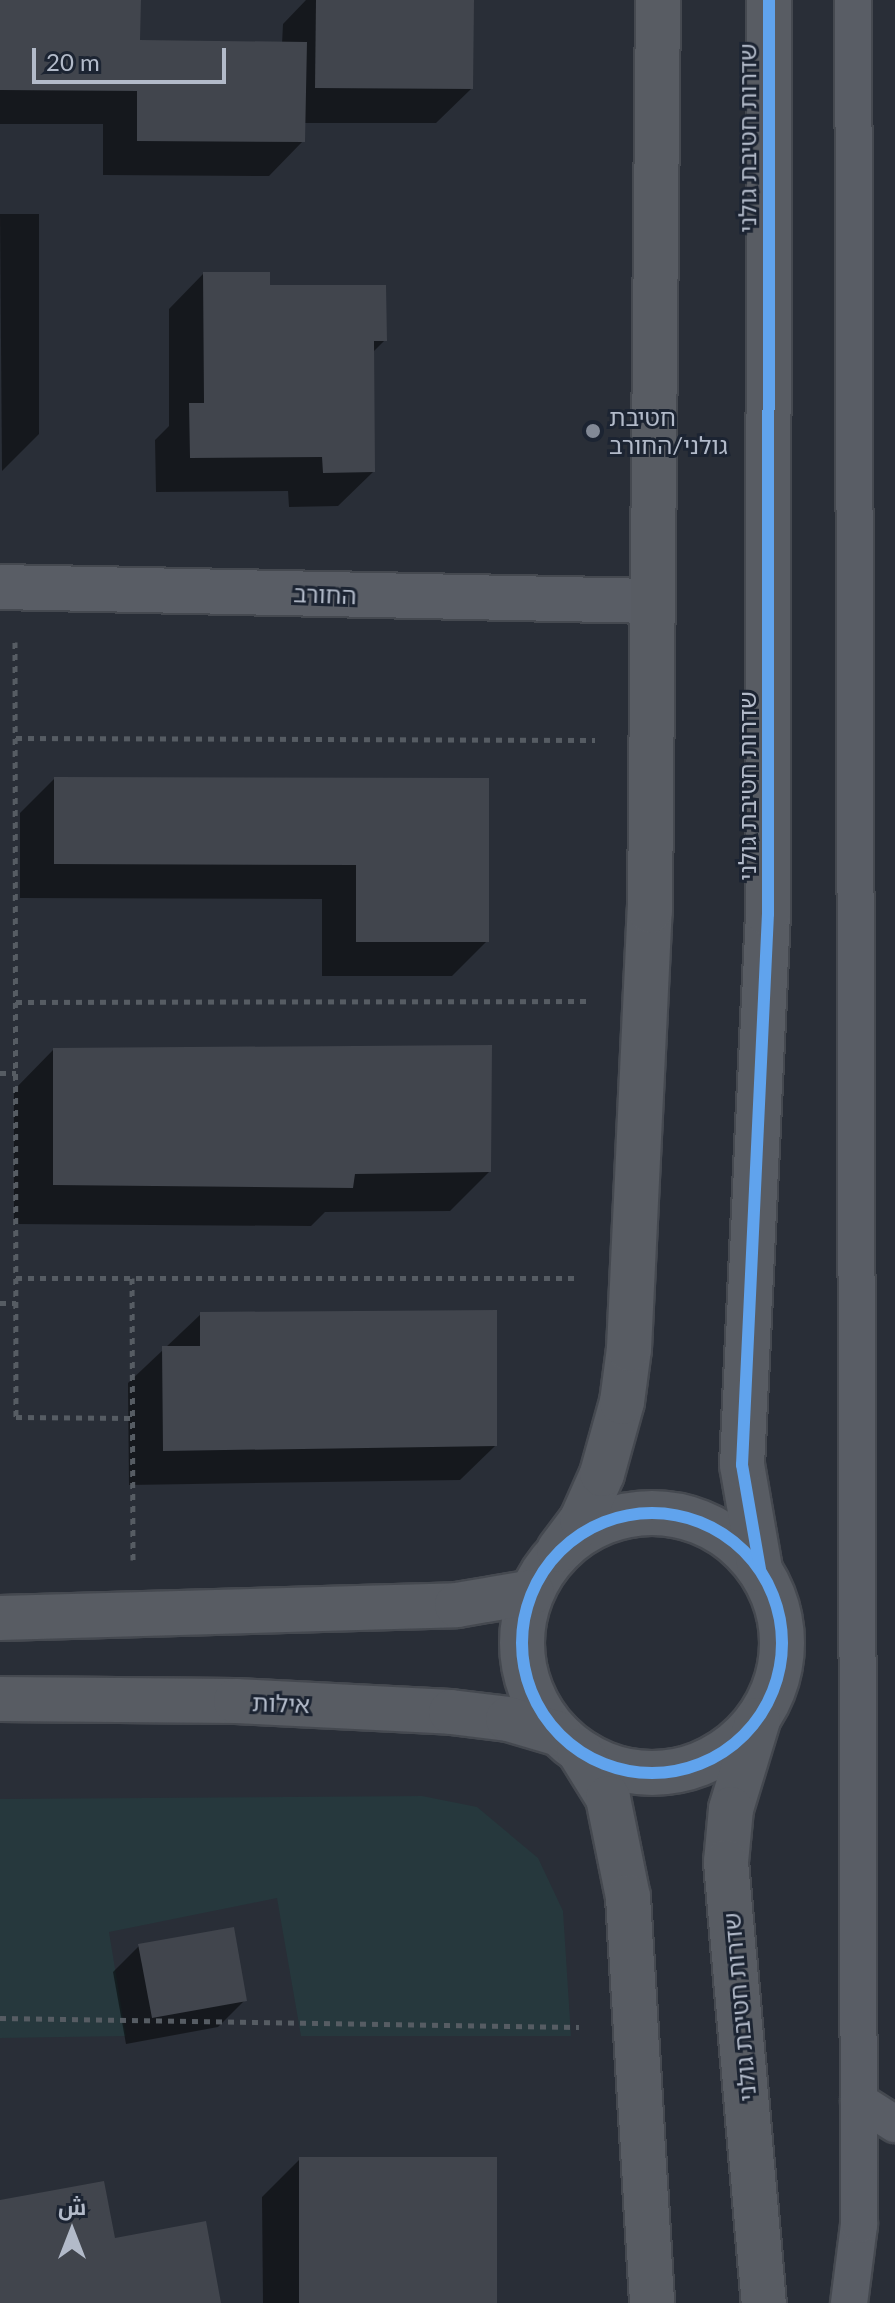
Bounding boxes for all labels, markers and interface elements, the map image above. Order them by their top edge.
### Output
scale bar [36,32,230,82]
street label: שדרות חטיבת גולני [733,43,761,233]
text: 20 m [46,47,100,76]
place label: חטיבת גולני/החורב [609,403,728,459]
marker: חטיבת גולני/החורב [584,422,602,440]
street label: החורב [293,579,357,609]
street label: שדרות חטיבת גולני [733,691,761,881]
street label: אילות [252,1688,310,1718]
street label: שדרות חטיבת גולני [716,1911,762,2103]
north arrow [32,2191,112,2271]
text: ش [58,2193,86,2220]

